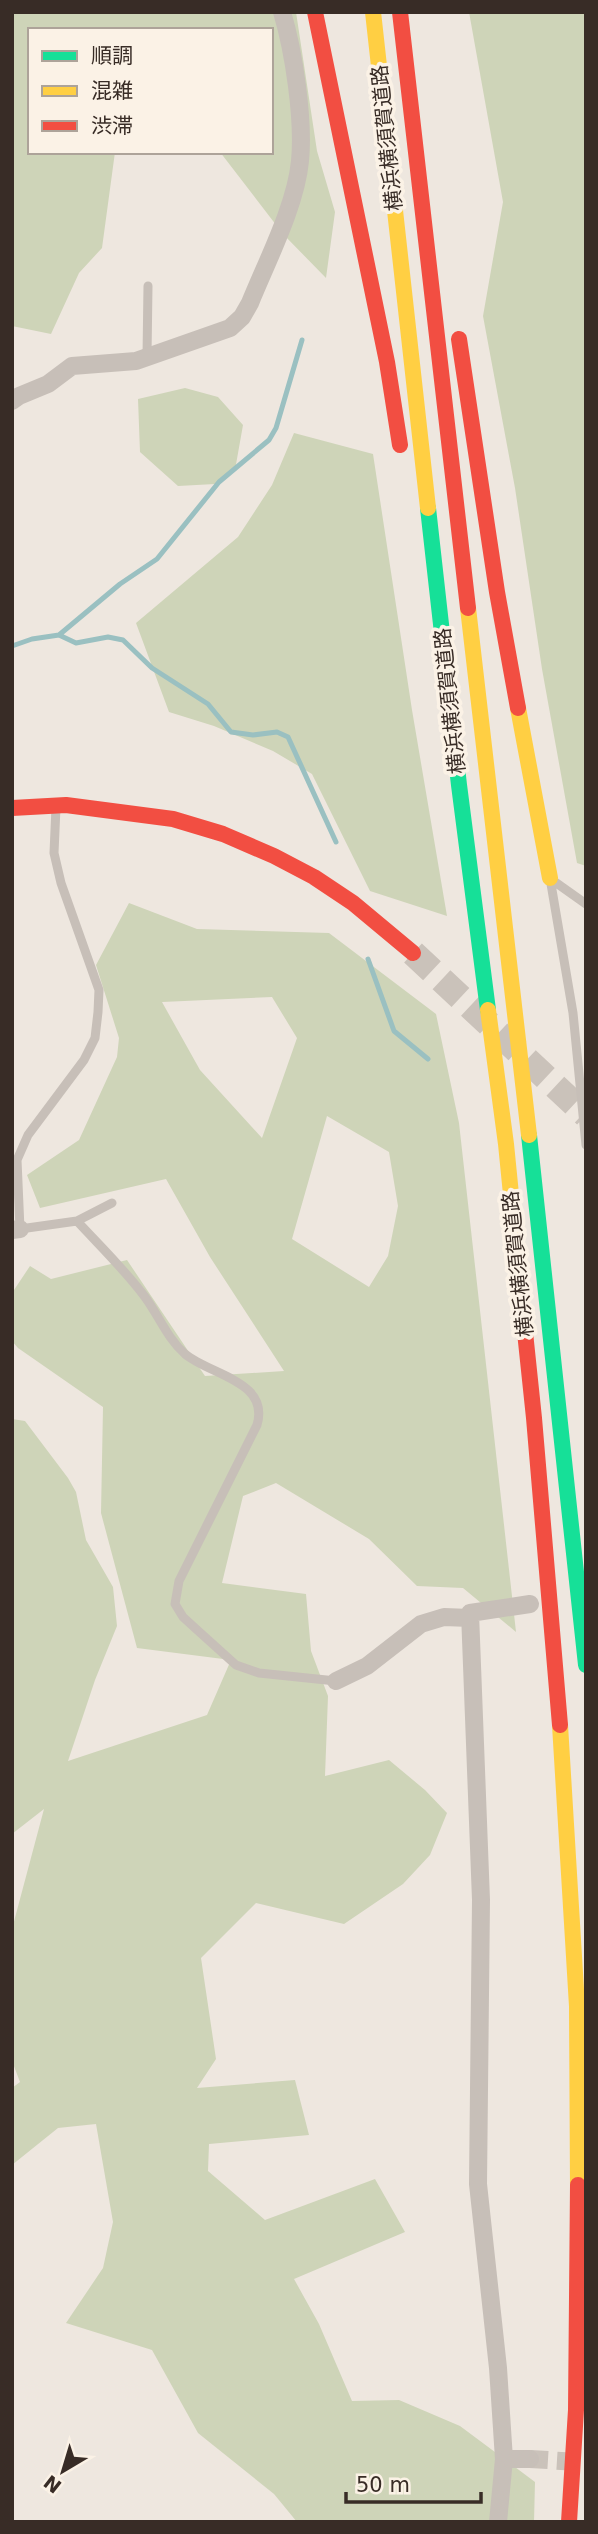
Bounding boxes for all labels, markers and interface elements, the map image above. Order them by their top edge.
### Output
legend [28,28,273,154]
text: 順調 [91,44,133,68]
street label: 横浜横須賀道路 [367,64,407,212]
text: 混雑 [91,79,133,103]
text: 渋滞 [91,114,133,138]
street label: 横浜横須賀道路 [430,627,470,775]
street label: 横浜横須賀道路 [498,1190,538,1338]
north arrow [28,2436,98,2506]
scale bar [346,2460,481,2504]
text: N [39,2471,66,2498]
text: 50 m [356,2473,410,2497]

